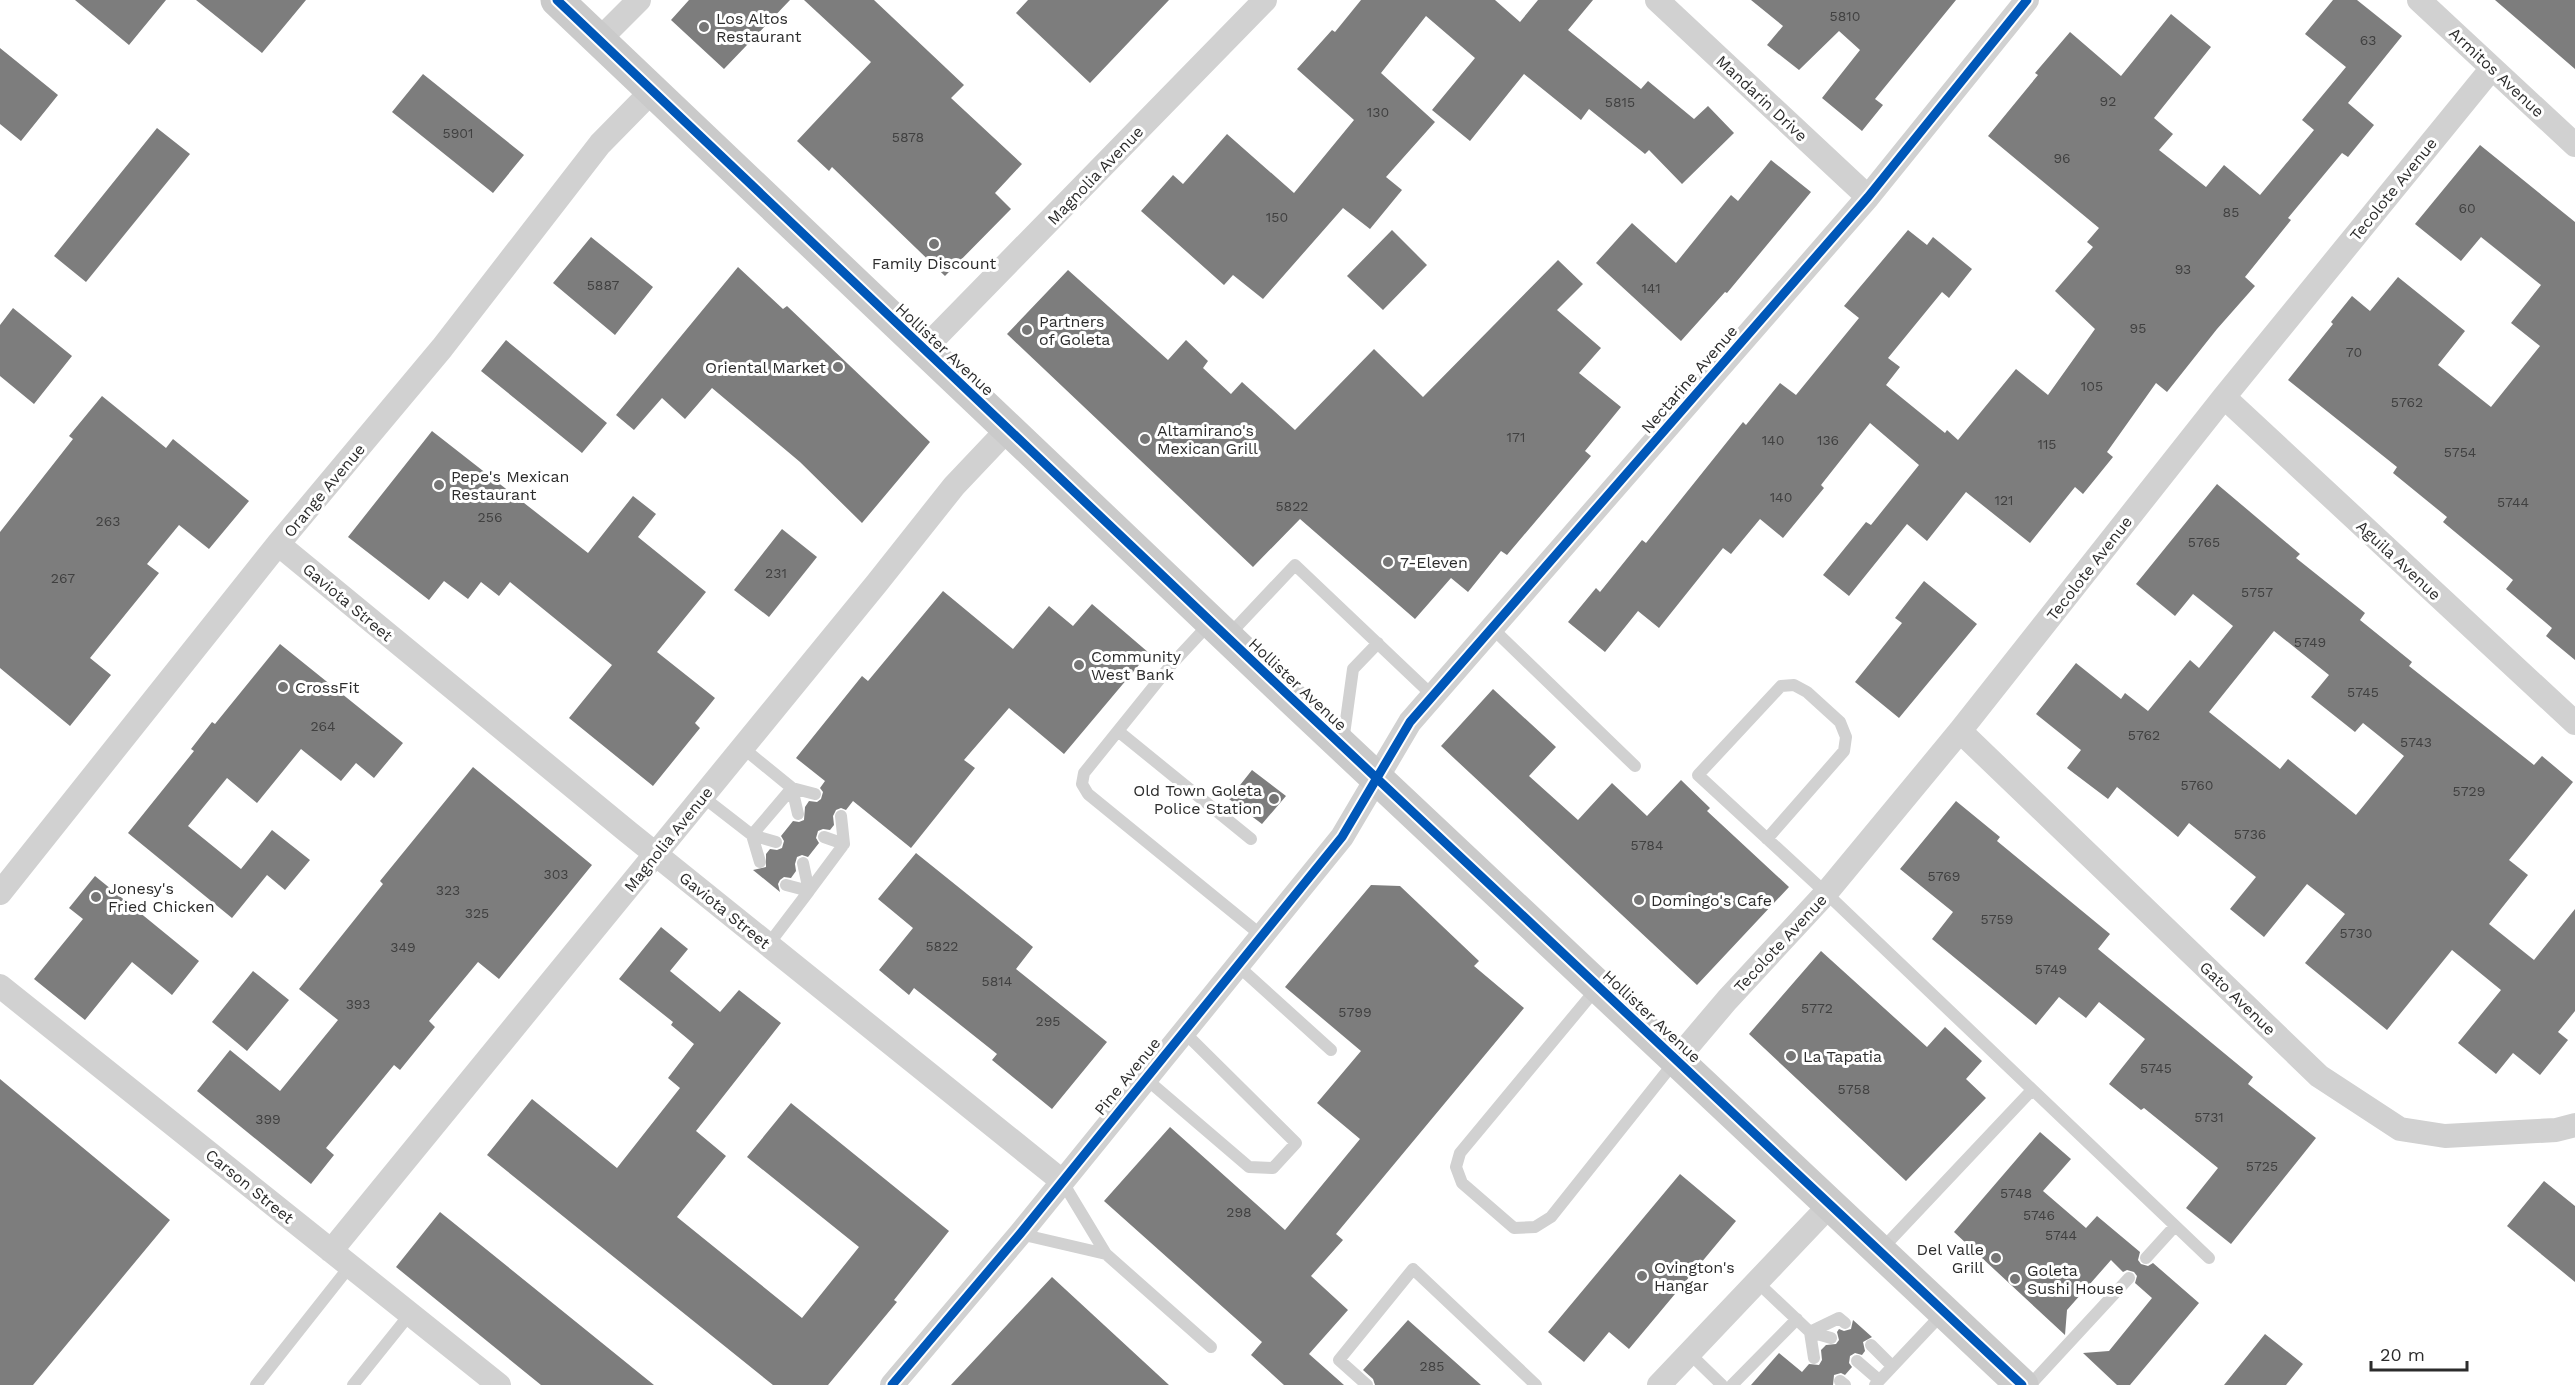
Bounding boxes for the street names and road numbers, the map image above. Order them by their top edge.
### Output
street label: Armitos Avenue [2445,24,2548,121]
street label: Mandarin Drive [1712,51,1811,145]
street label: Magnolia Avenue [1043,122,1147,229]
street label: Tecolote Avenue [2346,134,2441,245]
street label: Hollister Avenue [892,299,998,400]
street label: Nectarine Avenue [1637,321,1741,437]
street label: Orange Avenue [280,440,369,541]
street label: Tecolote Avenue [2043,512,2136,624]
street label: Aguila Avenue [2353,517,2445,604]
street label: Gaviota Street [299,559,397,646]
street label: Hollister Avenue [1245,634,1351,735]
street label: Magnolia Avenue [620,783,717,896]
street label: Gaviota Street [675,868,774,953]
street label: Tecolote Avenue [1730,890,1831,996]
street label: Gato Avenue [2196,957,2280,1039]
street label: Hollister Avenue [1599,966,1705,1067]
street label: Pine Avenue [1090,1034,1165,1119]
street label: Carson Street [202,1145,298,1228]

